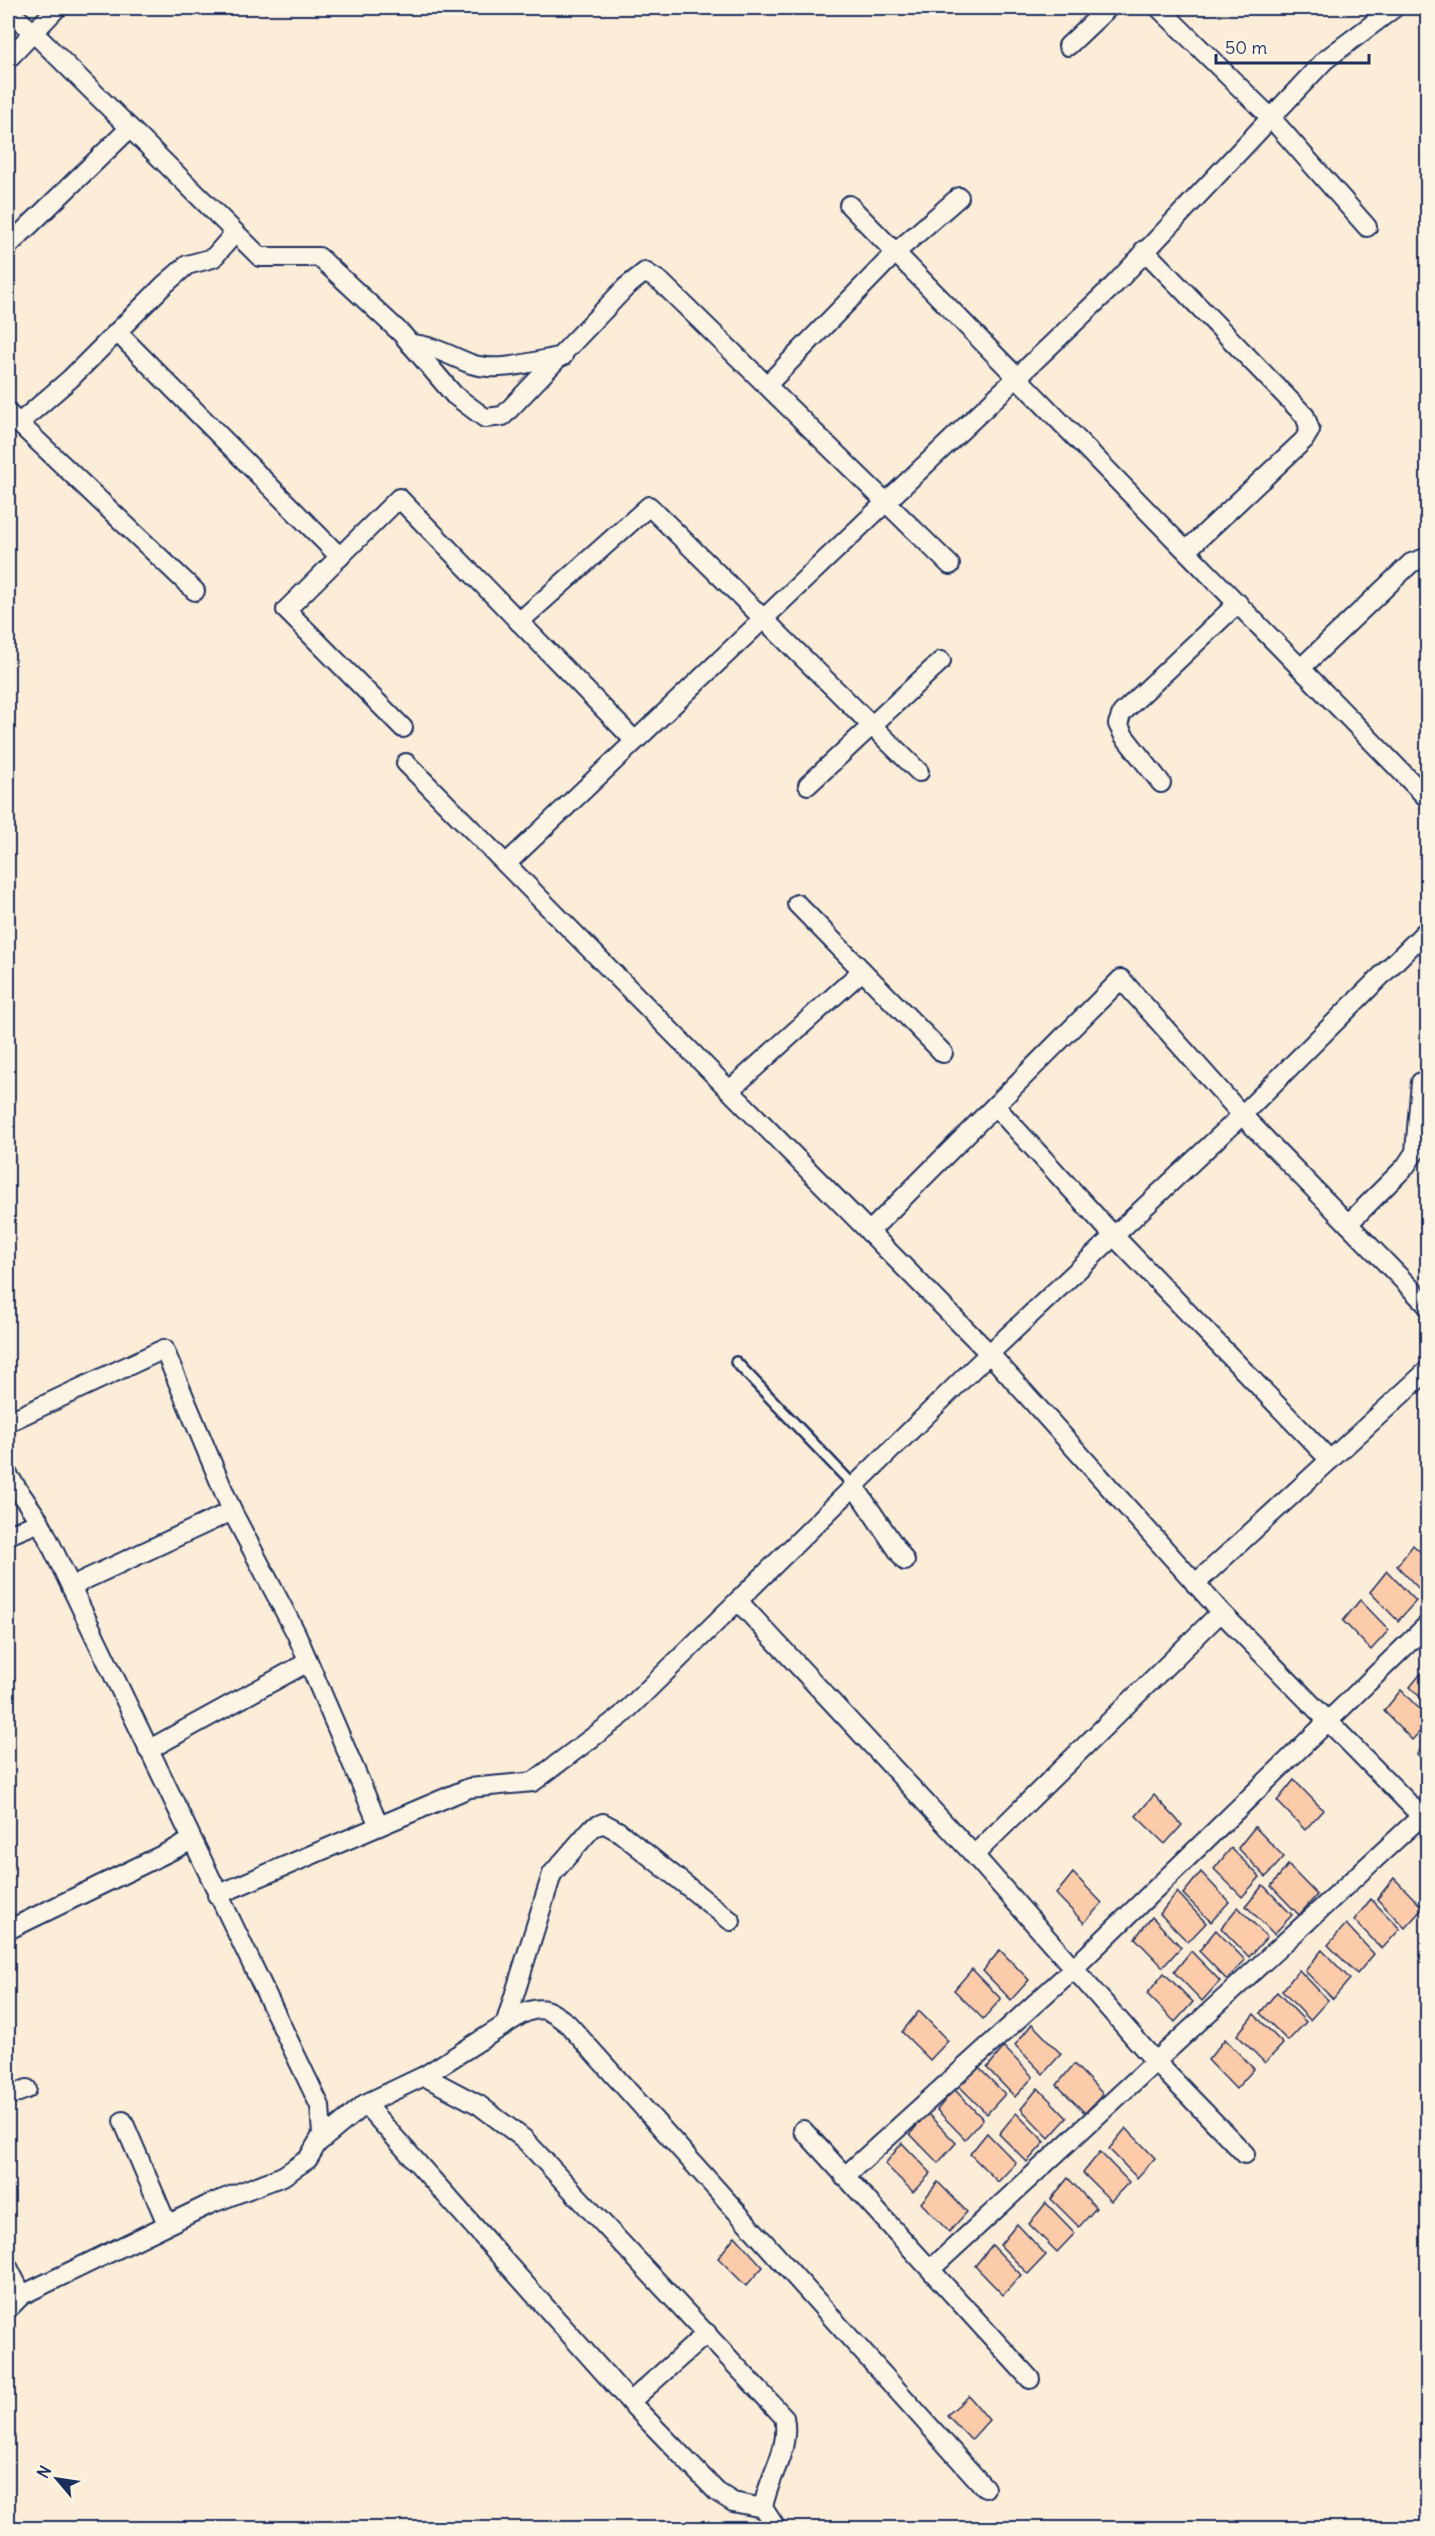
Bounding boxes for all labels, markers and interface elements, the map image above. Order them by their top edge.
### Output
scale bar [1216,27,1369,65]
text: 50 m [1225,36,1267,59]
north arrow [27,2449,87,2509]
text: N [32,2462,55,2481]

